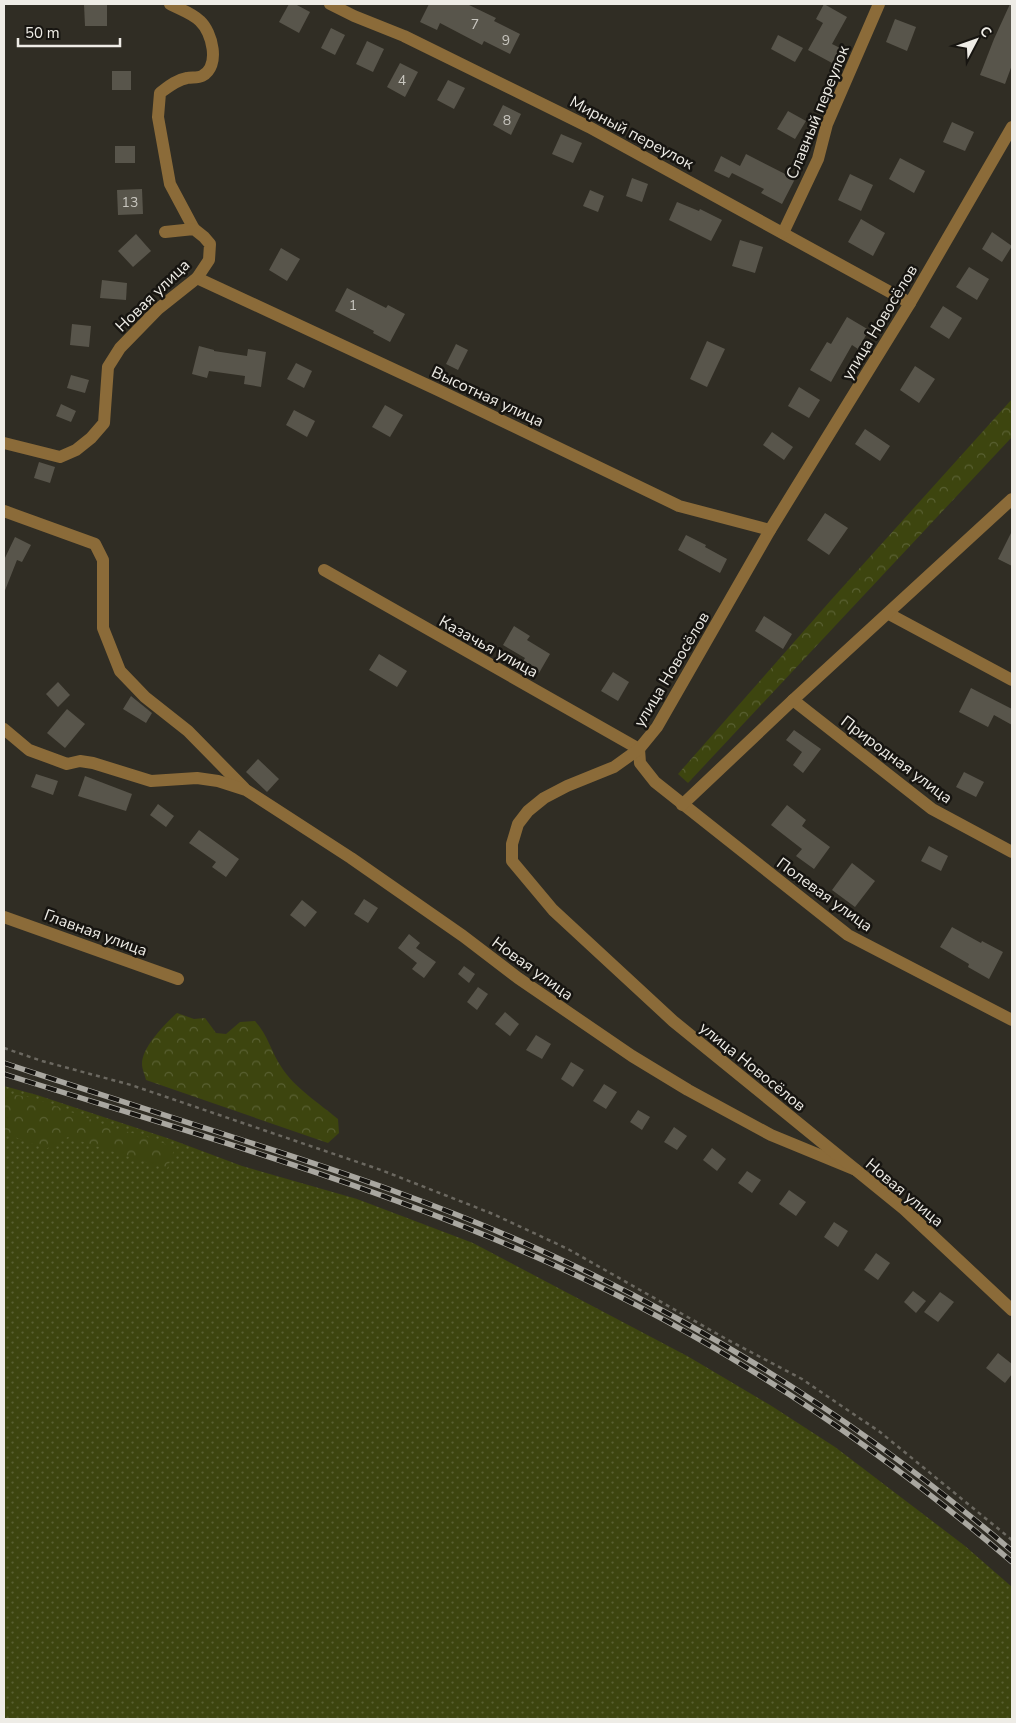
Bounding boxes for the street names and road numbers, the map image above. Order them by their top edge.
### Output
street label: Славный переулок [781,42,855,183]
street label: Мирный переулок [566,91,698,175]
street label: Новая улица [111,254,195,337]
street label: улица Новосёлов [837,260,923,384]
street label: Высотная улица [428,361,547,433]
street label: улица Новосёлов [629,607,715,731]
street label: Казачья улица [435,610,542,683]
street label: Природная улица [836,711,957,809]
street label: Полевая улица [772,853,877,937]
street label: Главная улица [41,904,150,962]
street label: Новая улица [487,932,578,1006]
street label: улица Новосёлов [695,1017,810,1117]
street label: Новая улица [861,1153,948,1232]

